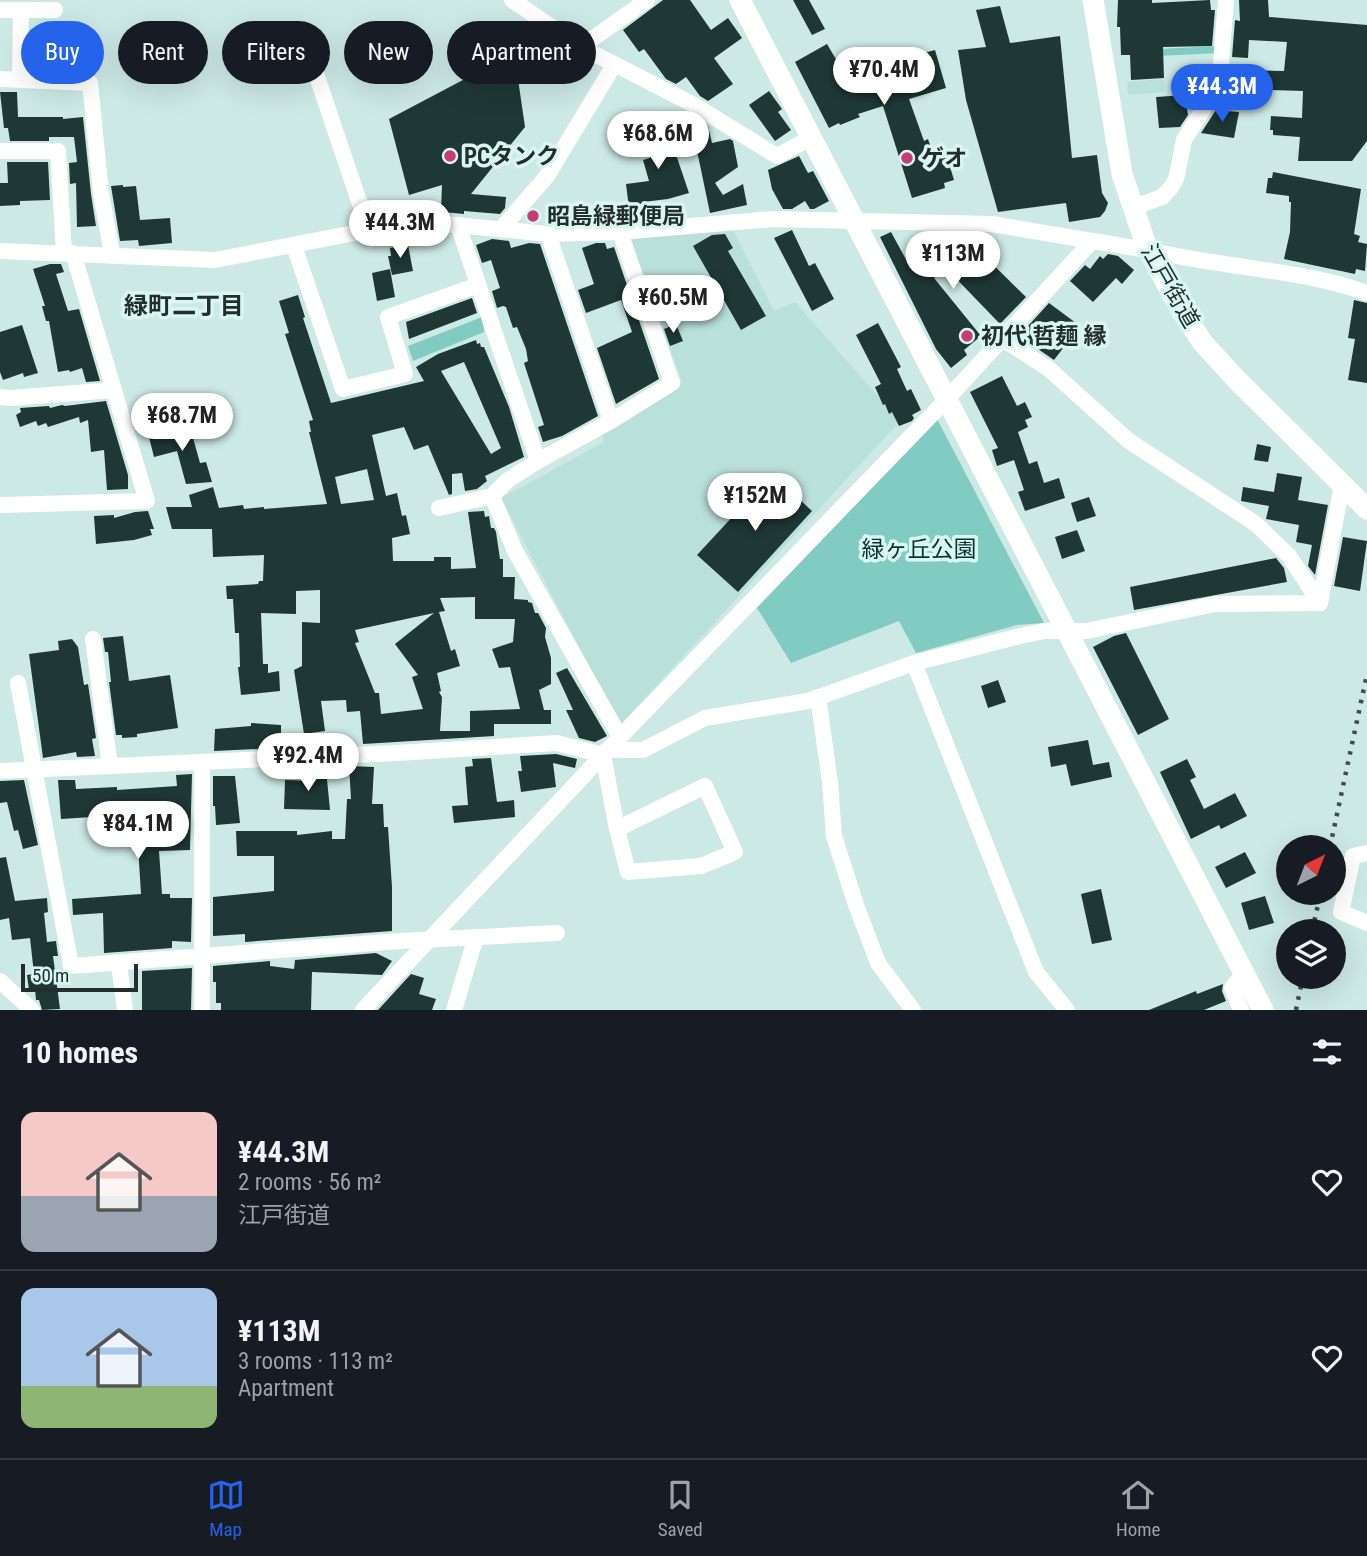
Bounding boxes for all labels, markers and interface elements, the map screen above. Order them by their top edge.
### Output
chip: Buy [21,21,104,84]
chip: Rent [118,21,208,84]
chip: Filters [222,21,330,84]
chip: New [344,21,433,84]
chip: Apartment [447,21,596,84]
pin: ¥70.4M [827,48,941,107]
text: ¥70.4M [849,56,919,83]
pin: ¥44.3M [1165,64,1279,124]
text: ¥44.3M [1187,73,1257,100]
pin: ¥68.6M [601,111,715,171]
text: ¥68.6M [623,120,693,147]
place label: PCタンク [464,143,559,170]
place label: ゲオ [921,145,967,172]
marker: PCタンク [442,148,458,164]
marker: ゲオ [899,150,915,166]
pin: ¥44.3M [343,201,457,260]
place label: 昭島緑郵便局 [547,203,685,230]
marker: 昭島緑郵便局 [525,208,541,224]
text: ¥44.3M [365,209,435,236]
pin: ¥113M [904,232,1002,291]
street label: 江戸街道 [1135,239,1205,333]
text: ¥113M [921,240,985,267]
pin: ¥60.5M [616,276,730,335]
text: ¥60.5M [638,284,708,311]
district label: 緑町二丁目 [124,292,244,320]
place label: 初代 哲麺 縁 [981,323,1107,350]
marker: 初代 哲麺 縁 [959,328,975,344]
pin: ¥68.7M [125,393,239,453]
text: ¥68.7M [147,402,217,429]
pin: ¥152M [706,474,804,533]
text: ¥152M [723,482,787,509]
park label: 緑ヶ丘公園 [862,536,977,563]
pin: ¥92.4M [251,734,365,793]
text: ¥92.4M [273,742,343,769]
pin: ¥84.1M [81,802,195,861]
text: ¥84.1M [103,810,173,837]
north arrow [1276,835,1346,905]
map controls [1276,835,1346,989]
button: layers [1276,919,1346,989]
scale bar [21,961,138,993]
text: 50 m [32,964,69,987]
icon: filters [1308,1033,1346,1071]
text: 10 homes [21,1035,138,1070]
text: ¥44.3M [238,1134,329,1169]
icon: home [77,1140,161,1224]
icon: heart [1308,1163,1346,1201]
text: 2 rooms · 56 m² [238,1169,381,1196]
text: 江戸街道 [238,1202,330,1229]
text: ¥113M [238,1313,321,1348]
icon: home [77,1316,161,1400]
icon: heart [1308,1339,1346,1377]
text: 3 rooms · 113 m² [238,1348,393,1375]
text: Apartment [238,1375,334,1402]
tab: Map [207,1476,245,1541]
tab: Saved [658,1476,703,1541]
tab: Home [1116,1476,1160,1541]

